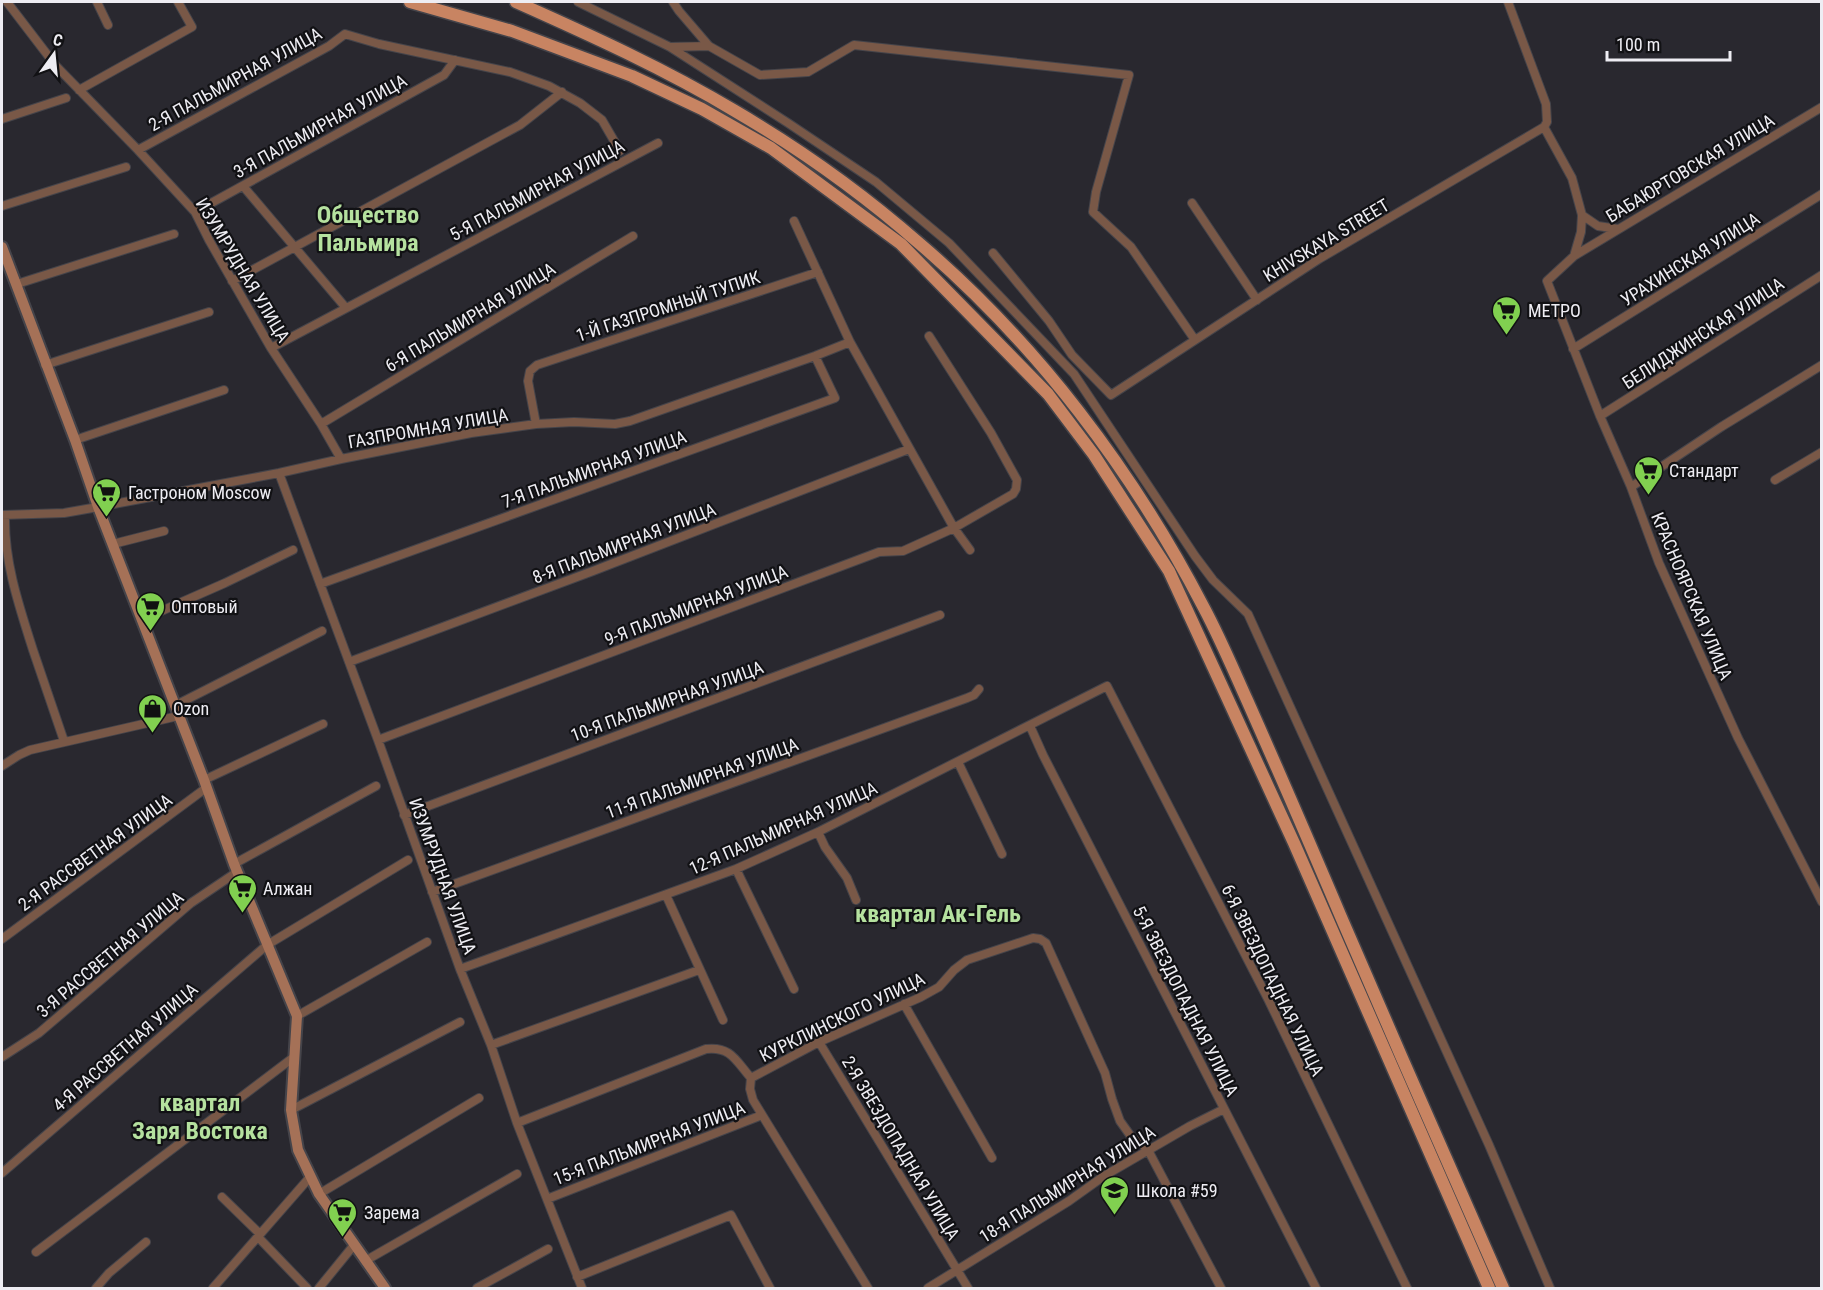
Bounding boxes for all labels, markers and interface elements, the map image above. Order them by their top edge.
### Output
street label: 2-Я ПАЛЬМИРНАЯ УЛИЦА [145,22,326,135]
north arrow [24,24,84,84]
scale bar [1607,24,1730,62]
text: С [51,30,65,50]
text: 100 m [1616,34,1660,55]
street label: 3-Я ПАЛЬМИРНАЯ УЛИЦА [230,69,411,182]
street label: БАБАЮРТОВСКАЯ УЛИЦА [1602,109,1779,227]
street label: 5-Я ПАЛЬМИРНАЯ УЛИЦА [446,135,628,245]
street label: ИЗУМРУДНАЯ УЛИЦА [192,194,295,346]
street label: KHIVSKAYA STREET [1259,194,1393,286]
district label: Общество Пальмира [317,201,419,257]
street label: УРАХИНСКАЯ УЛИЦА [1617,207,1764,310]
street label: 6-Я ПАЛЬМИРНАЯ УЛИЦА [381,258,559,376]
street label: 1-Й ГАЗПРОМНЫЙ ТУПИК [573,266,763,346]
street label: БЕЛИДЖИНСКАЯ УЛИЦА [1618,273,1788,393]
supermarket icon: МЕТРО [1491,294,1523,336]
place label: МЕТРО [1528,300,1581,321]
street label: ГАЗПРОМНАЯ УЛИЦА [346,403,510,452]
street label: 7-Я ПАЛЬМИРНАЯ УЛИЦА [499,426,690,512]
supermarket icon: Стандарт [1632,454,1664,496]
place label: Стандарт [1669,460,1739,481]
supermarket icon: Гастроном Moscow [91,476,123,518]
place label: Гастроном Moscow [128,482,272,503]
street label: 8-Я ПАЛЬМИРНАЯ УЛИЦА [529,498,719,588]
street label: КРАСНОЯРСКАЯ УЛИЦА [1647,509,1737,684]
street label: 9-Я ПАЛЬМИРНАЯ УЛИЦА [601,560,791,650]
supermarket icon: Оптовый [134,590,166,632]
place label: Оптовый [171,596,238,617]
street label: 10-Я ПАЛЬМИРНАЯ УЛИЦА [568,656,767,746]
shop icon: Ozon [136,692,168,734]
place label: Ozon [173,698,209,719]
street label: 11-Я ПАЛЬМИРНАЯ УЛИЦА [603,733,802,823]
street label: 12-Я ПАЛЬМИРНАЯ УЛИЦА [686,777,881,879]
street label: 2-Я РАССВЕТНАЯ УЛИЦА [14,789,177,915]
street label: ИЗУМРУДНАЯ УЛИЦА [405,795,481,957]
supermarket icon: Алжан [226,872,258,914]
place label: Алжан [263,878,312,899]
street label: 6-Я ЗВЕЗДОПАДНАЯ УЛИЦА [1217,881,1329,1080]
street label: 3-Я РАССВЕТНАЯ УЛИЦА [32,886,188,1022]
district label: квартал Ак-Гель [855,900,1021,928]
street label: 5-Я ЗВЕЗДОПАДНАЯ УЛИЦА [1129,902,1243,1100]
street label: КУРКЛИНСКОГО УЛИЦА [756,968,929,1066]
street label: 4-Я РАССВЕТНАЯ УЛИЦА [48,978,202,1116]
street label: 2-Я ЗВЕЗДОПАДНАЯ УЛИЦА [838,1052,965,1244]
district label: квартал Заря Востока [132,1089,268,1145]
street label: 15-Я ПАЛЬМИРНАЯ УЛИЦА [550,1097,748,1189]
street label: 18-Я ПАЛЬМИРНАЯ УЛИЦА [975,1121,1159,1247]
school or university icon: Школа #59 [1099,1174,1131,1216]
place label: Школа #59 [1136,1180,1218,1201]
supermarket icon: Зарема [327,1196,359,1238]
place label: Зарема [364,1202,420,1223]

